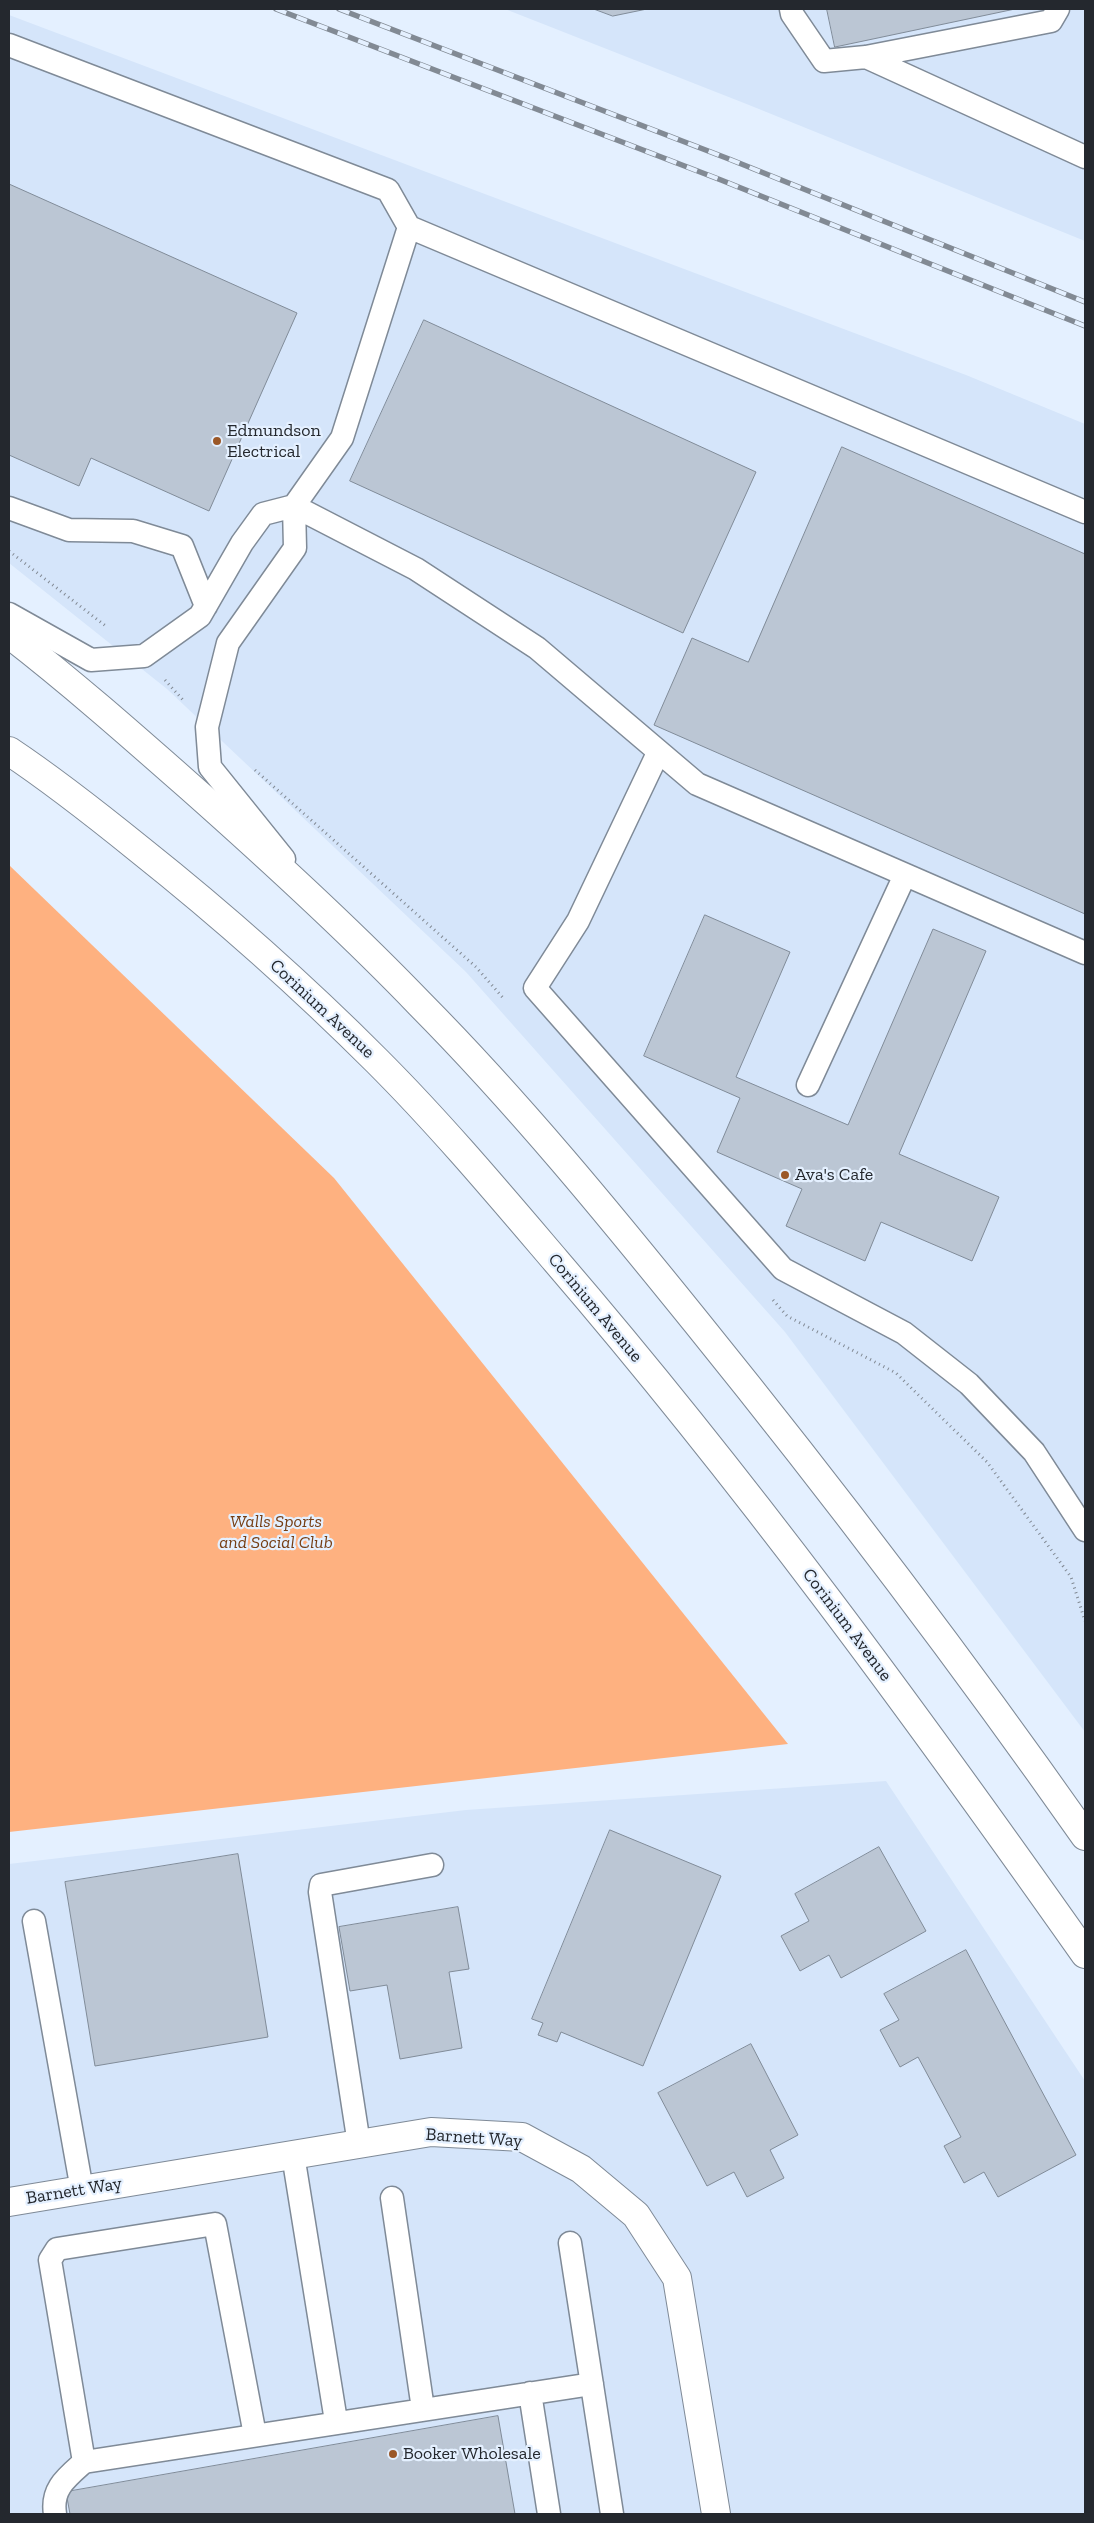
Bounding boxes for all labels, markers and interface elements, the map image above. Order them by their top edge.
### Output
place label: Edmundson Electrical [227,420,321,462]
marker: Edmundson Electrical [211,435,223,447]
street label: Corinium Avenue [265,955,379,1063]
place label: Ava's Cafe [795,1164,873,1186]
marker: Ava's Cafe [779,1169,791,1181]
street label: Corinium Avenue [543,1249,647,1367]
park label: Walls Sports and Social Club [219,1511,333,1554]
street label: Corinium Avenue [798,1564,896,1686]
street label: Barnett Way [425,2124,523,2152]
street label: Barnett Way [24,2173,124,2209]
place label: Booker Wholesale [403,2443,541,2465]
marker: Booker Wholesale [387,2448,399,2460]

